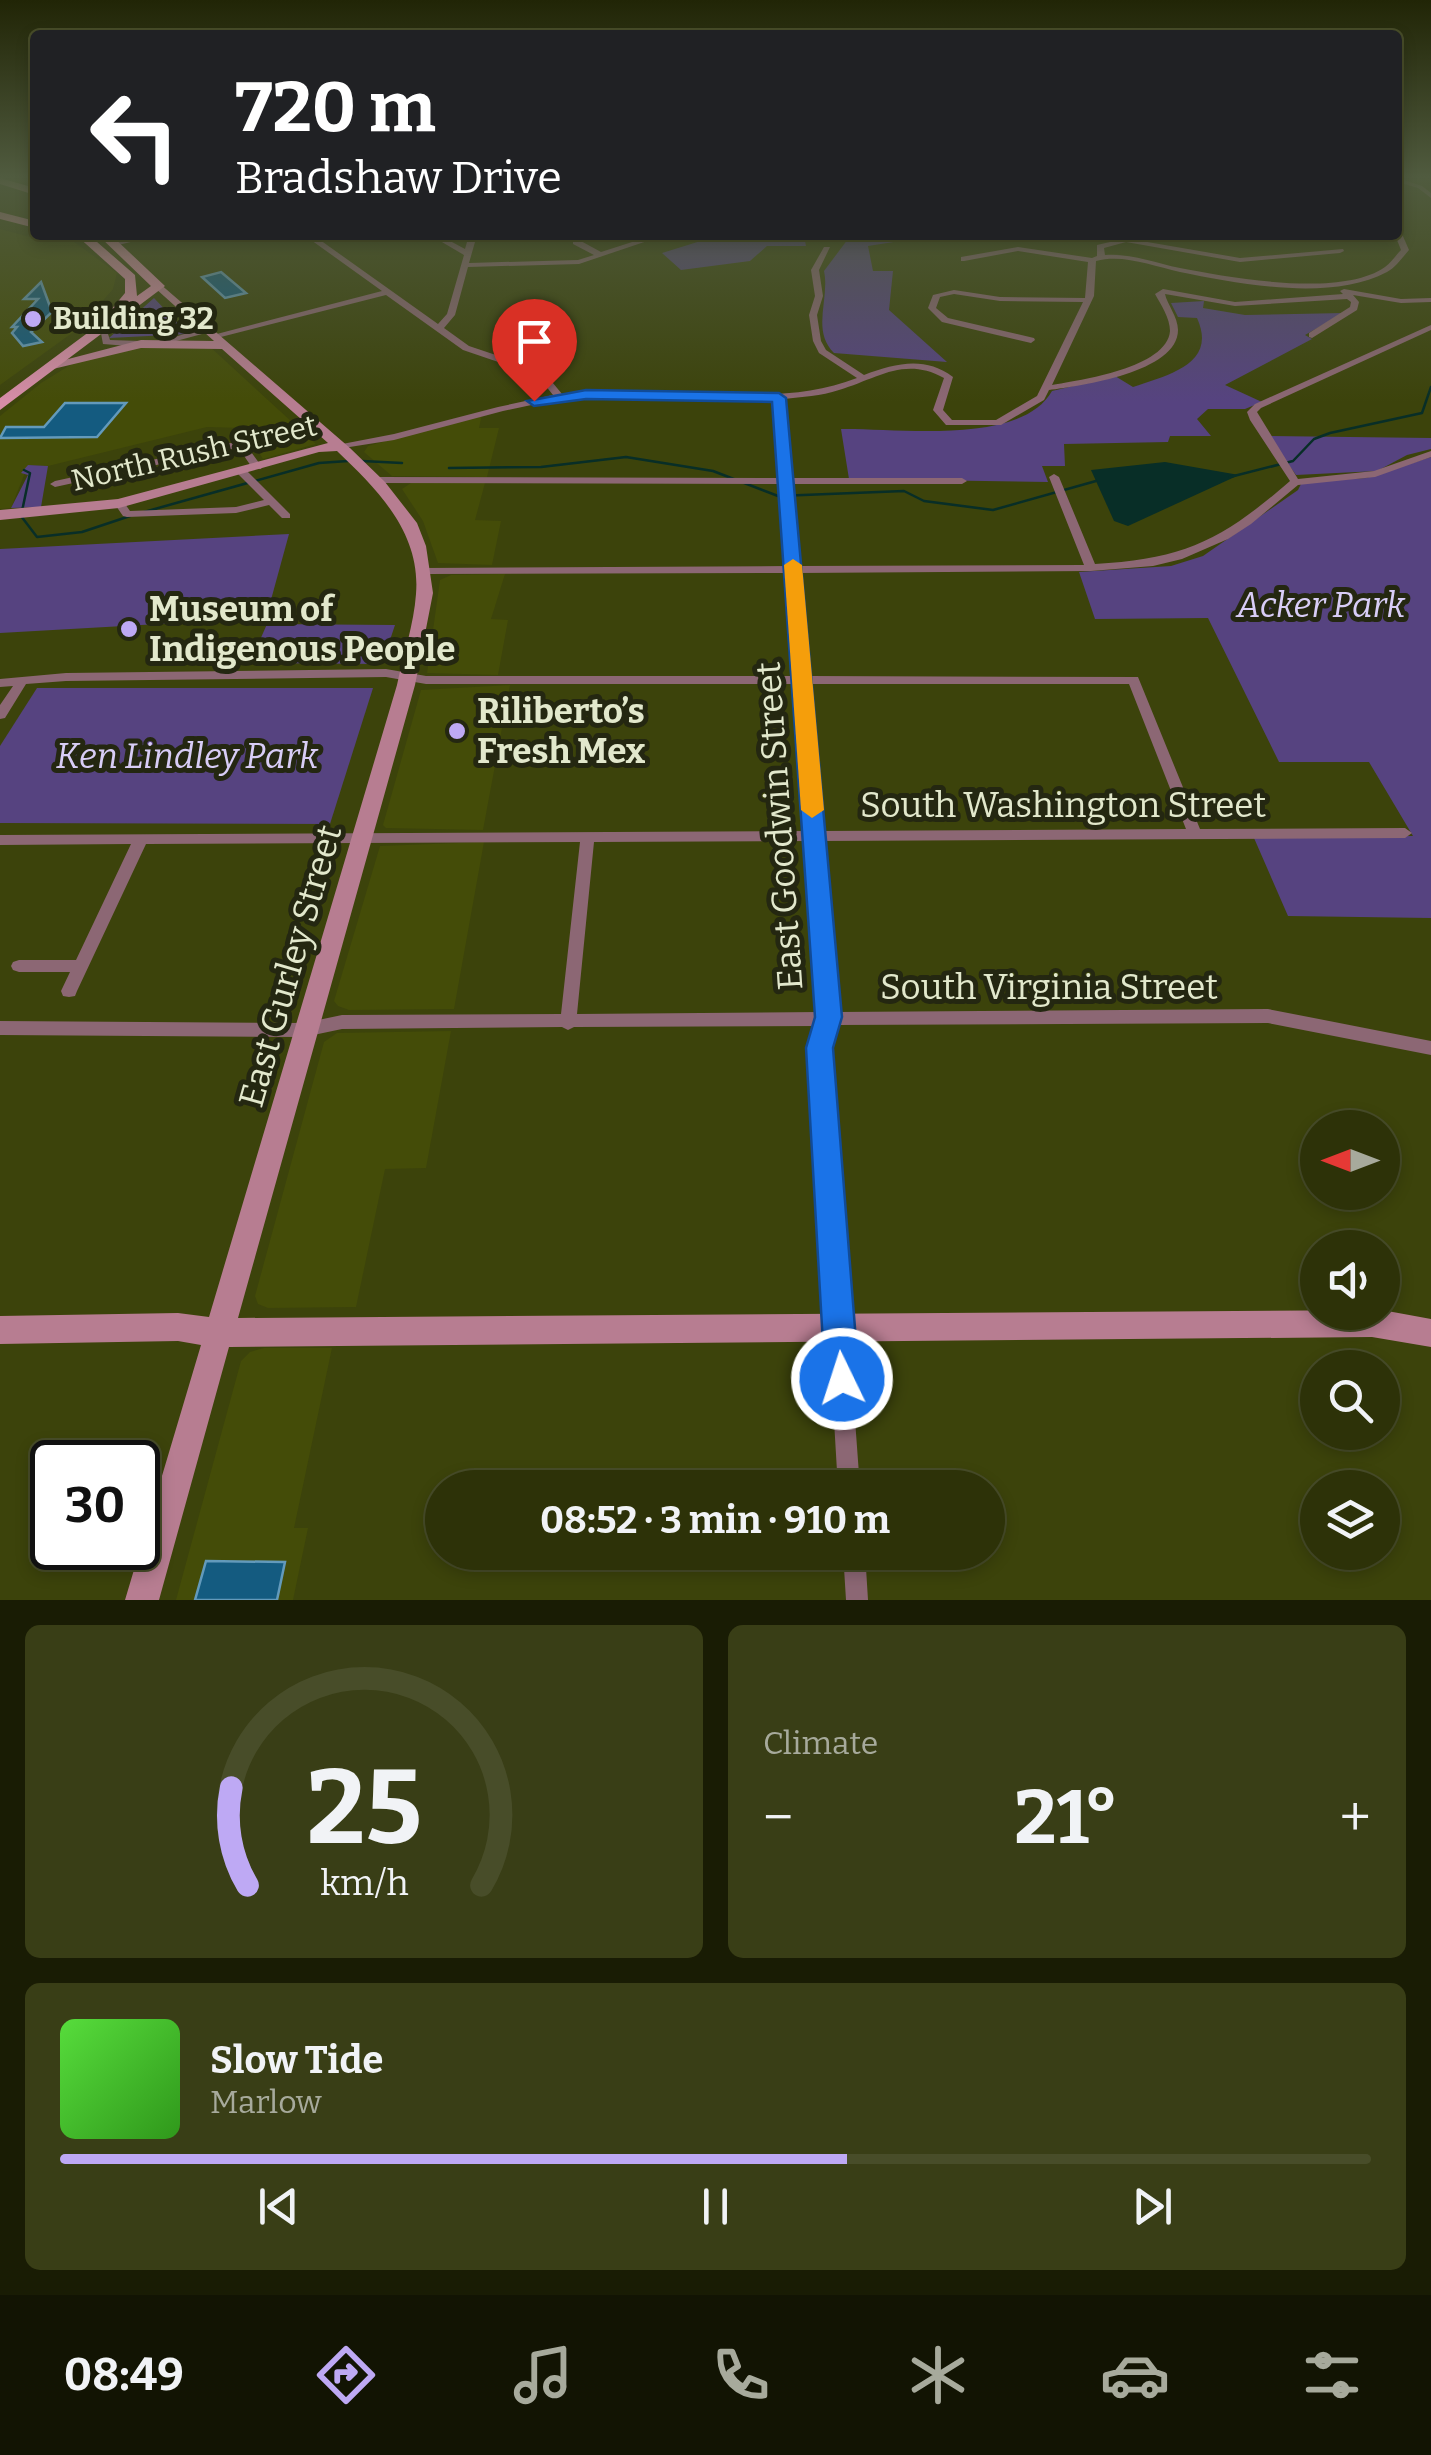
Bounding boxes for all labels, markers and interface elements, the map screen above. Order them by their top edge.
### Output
text: 720 m [235,66,436,150]
icon: left [70,70,200,200]
text: Bradshaw Drive [235,151,562,205]
pin [492,299,577,402]
place label: Building 32 [53,301,214,337]
marker: Building 32 [22,308,44,330]
icon: arrive [507,314,562,369]
street label: North Rush Street [68,407,320,499]
park label: Acker Park [1235,584,1406,626]
place label: Museum of Indigenous People [149,588,455,670]
marker: Museum of Indigenous People [118,618,140,640]
street label: East Goodwin Street [747,660,811,992]
place label: Riliberto’s Fresh Mex [477,690,646,772]
marker: Riliberto’s Fresh Mex [446,720,468,742]
park label: Ken Lindley Park [56,735,319,777]
street label: South Washington Street [860,784,1266,826]
street label: East Gurley Street [230,820,350,1112]
street label: South Virginia Street [880,966,1218,1008]
north arrow [1300,1110,1400,1210]
map controls [1300,1110,1400,1570]
button: sound [1300,1230,1400,1330]
position arrow [790,1327,894,1431]
button: search [1300,1350,1400,1450]
speed limit sign: 30 [30,1440,160,1570]
button: layers [1300,1470,1400,1570]
text: 08:52 · 3 min · 910 m [540,1497,890,1543]
text: Climate [763,1724,878,1762]
text: 25 [306,1746,422,1871]
text: 21° [1014,1773,1119,1863]
text: − [763,1785,793,1851]
text: + [1340,1785,1371,1851]
text: km/h [320,1862,408,1904]
text: Slow Tide [210,2037,383,2083]
text: Marlow [210,2083,322,2121]
icon: previous [251,2179,306,2234]
icon: pause [688,2179,743,2234]
icon: next [1125,2179,1180,2234]
icon: directions [311,2340,381,2410]
icon: music [508,2340,578,2410]
icon: phone [706,2340,776,2410]
icon: climate [903,2340,973,2410]
icon: car [1100,2340,1170,2410]
icon: filters [1297,2340,1367,2410]
text: 08:49 [64,2348,184,2402]

